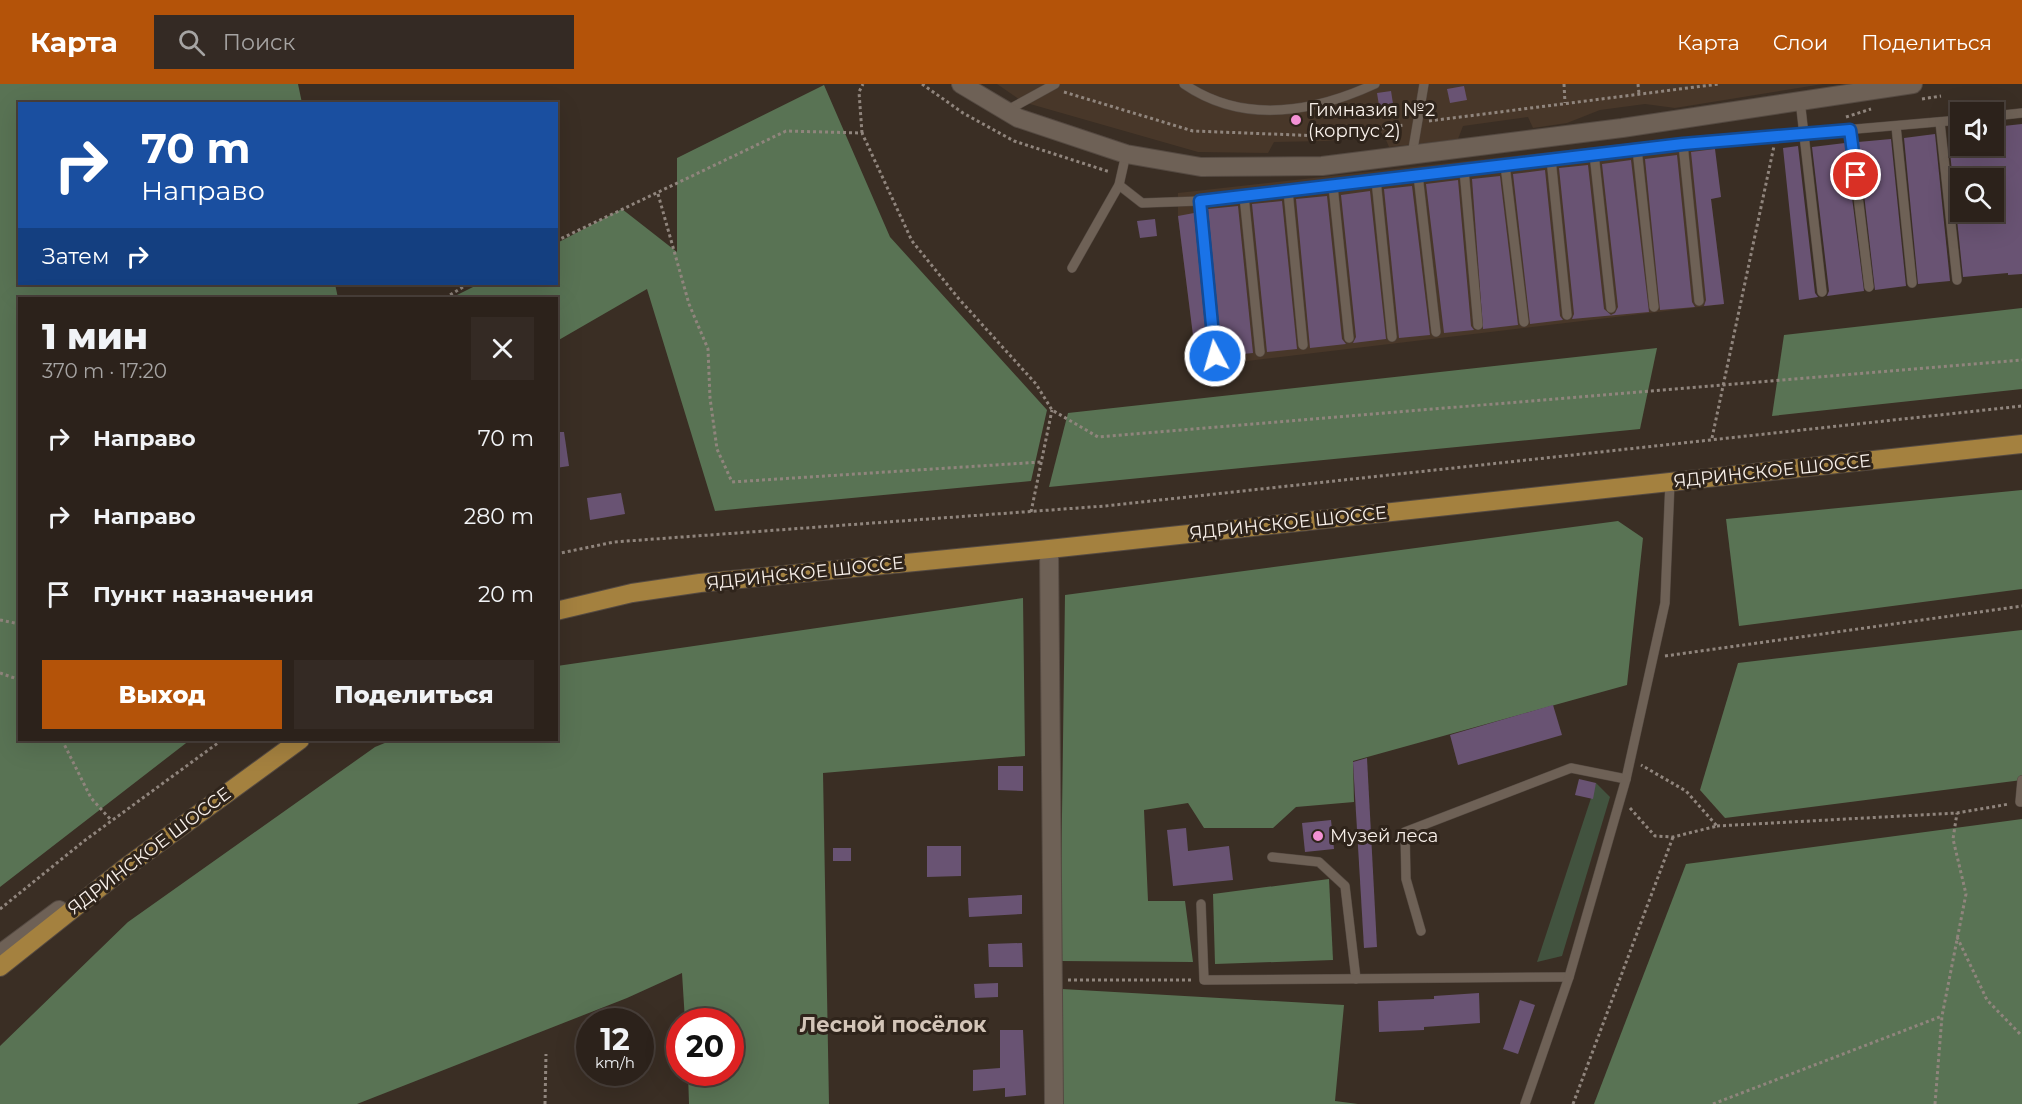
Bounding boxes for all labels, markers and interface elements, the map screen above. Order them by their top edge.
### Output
search box [154,15,574,69]
text: Карта [30,25,118,59]
icon: search [175,26,208,59]
text: Поиск [223,29,295,56]
text: Карта [1677,30,1740,55]
text: Слои [1773,30,1828,55]
text: Поделиться [1861,30,1992,55]
place label: Гимназия №2 (корпус 2) [1308,99,1435,142]
map controls [1950,102,2004,222]
button: sound [1950,102,2004,156]
marker: Гимназия №2 (корпус 2) [1289,113,1303,127]
text: 70 m [141,122,251,174]
icon: right [42,126,120,204]
pin [1830,149,1881,200]
icon: arrive [1839,158,1872,191]
button: search [1950,168,2004,222]
text: Направо [141,174,265,207]
icon: right [121,240,154,273]
text: Затем [42,243,109,270]
text: 1 мин [42,314,148,358]
button: close [471,317,534,380]
position arrow [1183,324,1247,388]
text: 370 m · 17:20 [42,359,167,383]
icon: right [42,422,75,455]
text: Направо [93,425,196,452]
text: 70 m [478,425,534,452]
street label: ЯДРИНСКОЕ ШОССЕ [1672,450,1872,492]
icon: right [42,500,75,533]
street label: ЯДРИНСКОЕ ШОССЕ [1188,502,1388,544]
text: Направо [93,503,196,530]
text: 280 m [464,503,534,530]
street label: ЯДРИНСКОЕ ШОССЕ [705,552,905,594]
icon: arrive [42,578,75,611]
text: Пункт назначения [93,581,314,608]
text: 20 m [478,581,534,608]
button: Выход [42,660,282,729]
button: Поделиться [294,660,534,729]
street label: ЯДРИНСКОЕ ШОССЕ [63,782,235,920]
place label: Музей леса [1330,825,1438,847]
marker: Музей леса [1311,829,1325,843]
speed limit sign: 20 [666,1008,744,1086]
district label: Лесной посёлок [800,1012,987,1037]
text: 12 [600,1021,630,1058]
text: km/h [595,1053,635,1072]

